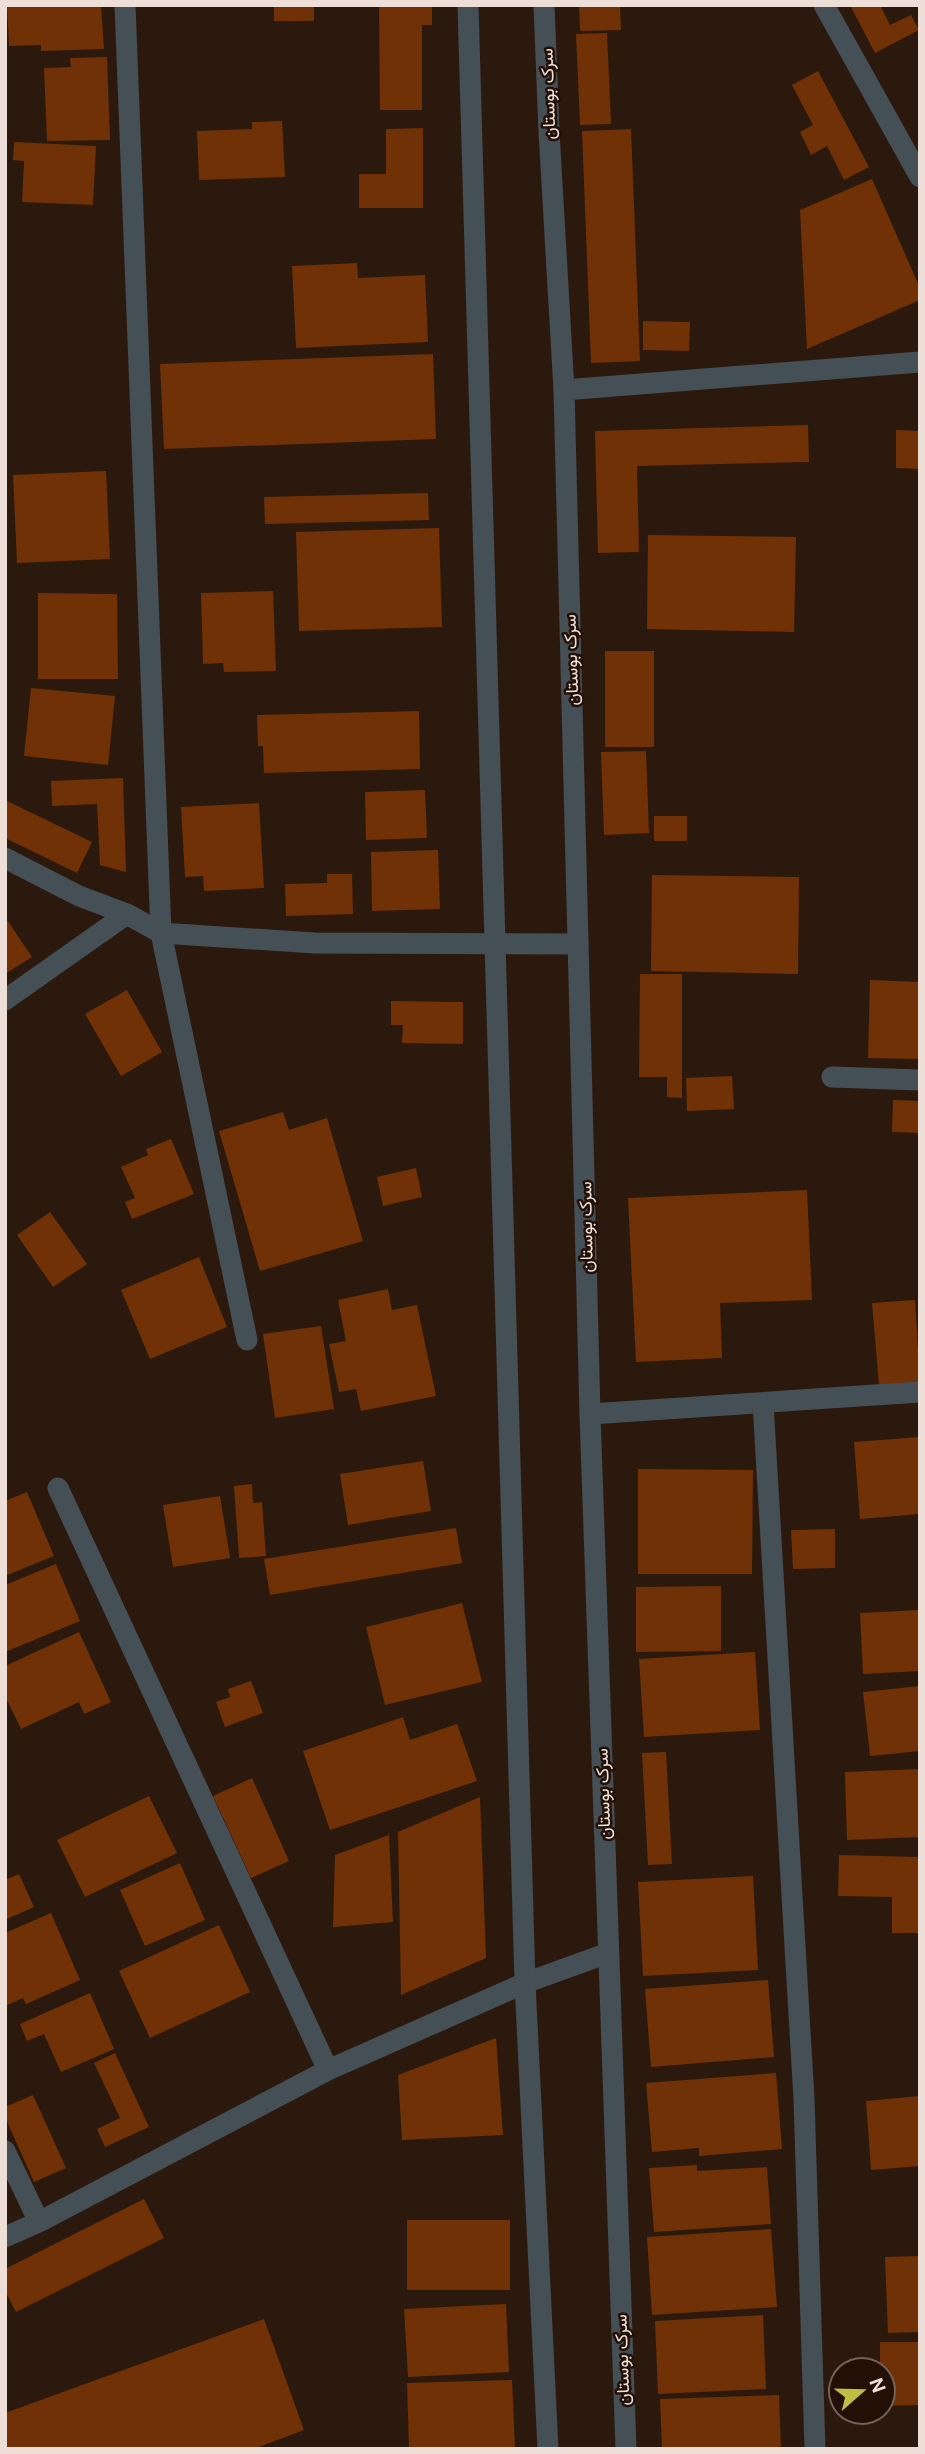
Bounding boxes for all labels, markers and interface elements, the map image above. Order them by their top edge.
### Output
street label: سرک بوستان [534,48,562,140]
street label: سرک بوستان [557,614,585,706]
street label: سرک بوستان [573,1181,599,1273]
street label: سرک بوستان [589,1748,617,1840]
street label: سرک بوستان [608,2314,636,2406]
north arrow [827,2356,897,2426]
text: N [863,2375,892,2396]

